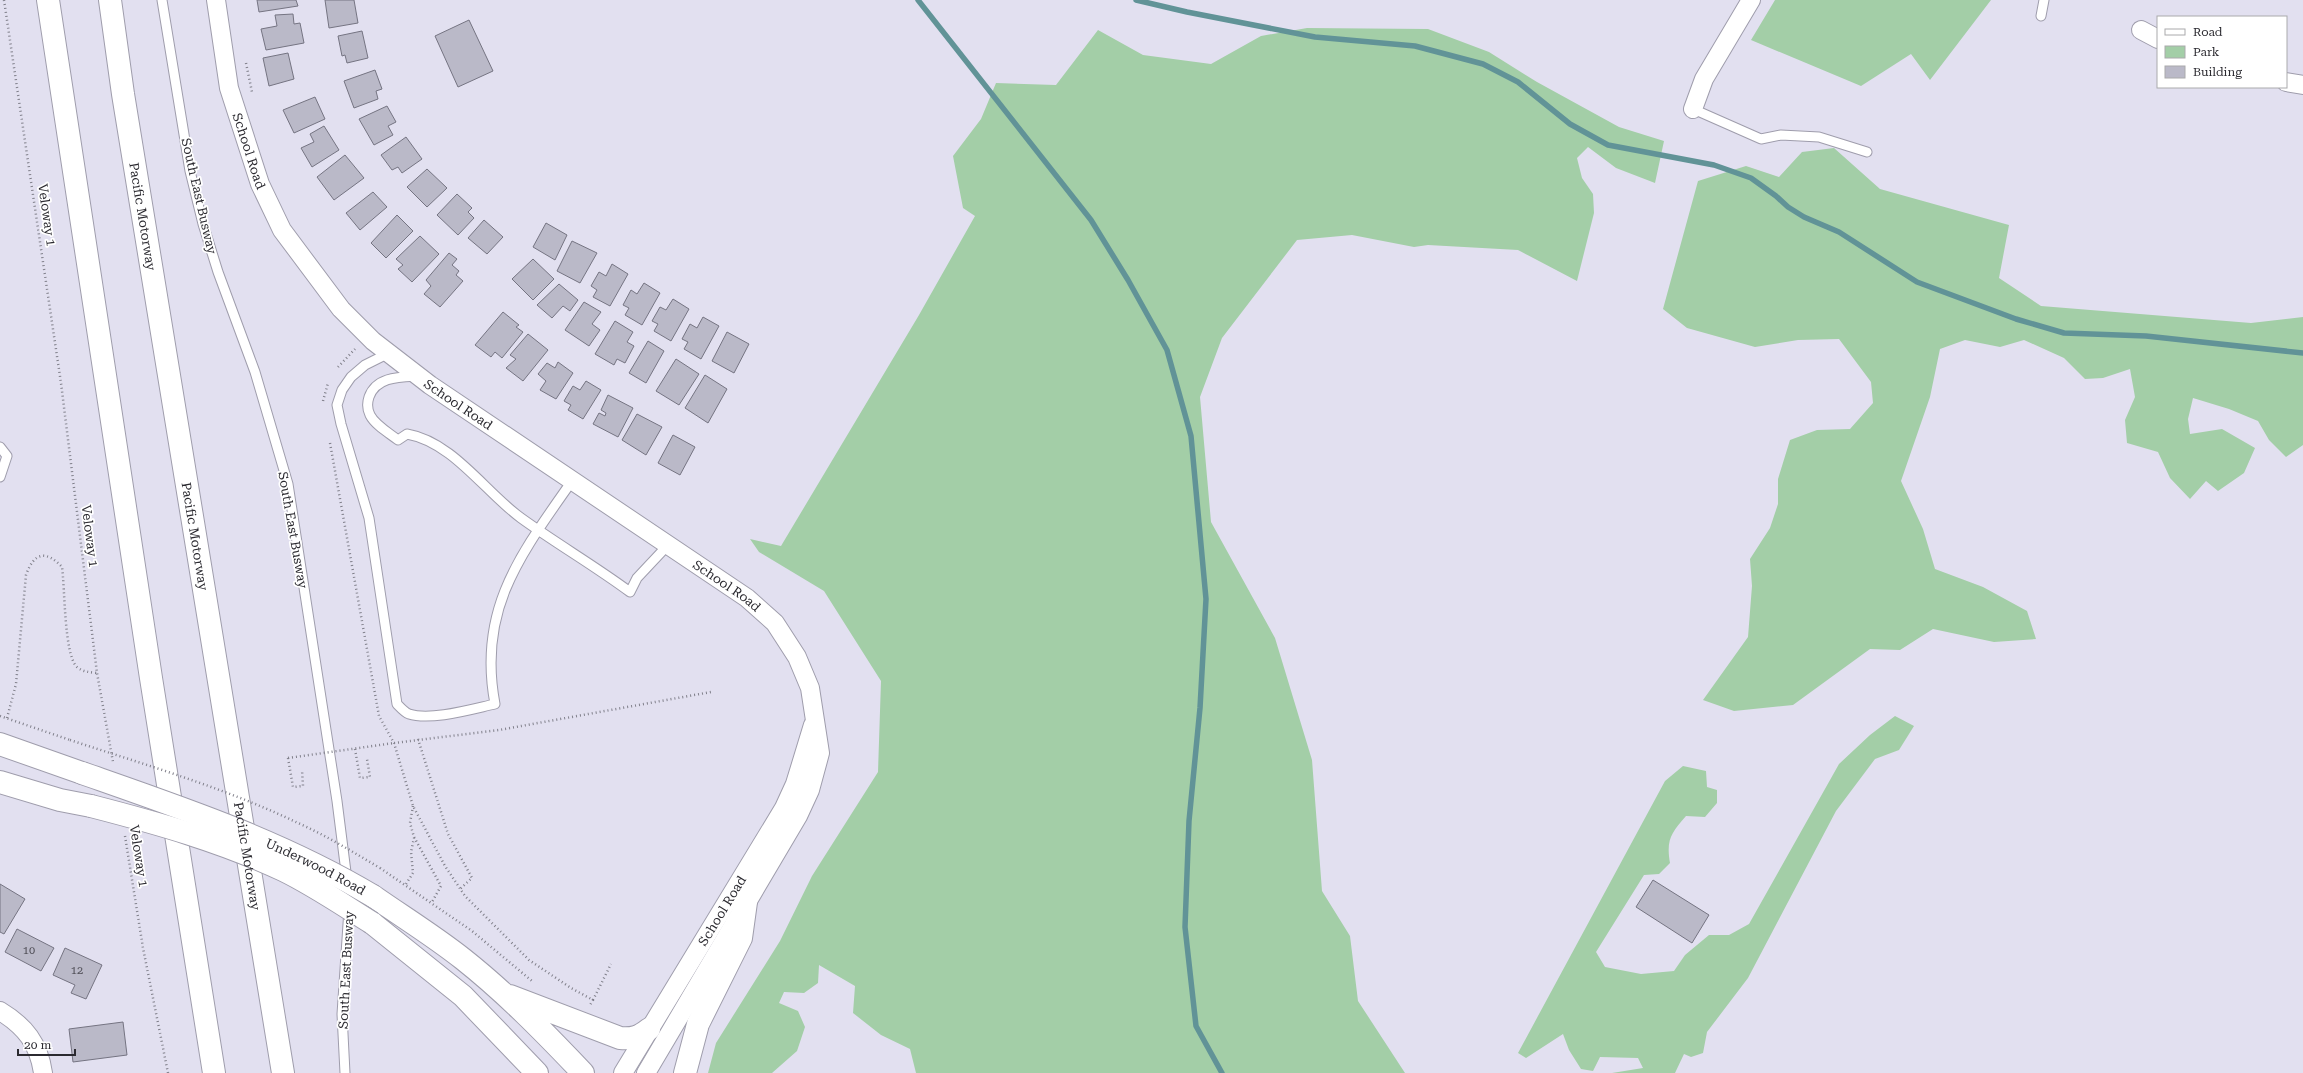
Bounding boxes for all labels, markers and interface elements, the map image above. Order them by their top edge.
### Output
legend [2157,16,2287,88]
text: Road [2193,25,2223,39]
text: Park [2193,45,2220,59]
text: Building [2193,65,2242,79]
street label: School Road [230,111,269,192]
street label: South East Busway [178,137,220,256]
street label: Pacific Motorway [127,161,159,272]
street label: Veloway 1 [35,183,59,247]
street label: School Road [421,376,496,433]
street label: South East Busway [275,470,311,590]
street label: Pacific Motorway [179,481,212,592]
street label: Veloway 1 [79,504,101,568]
street label: School Road [690,557,764,615]
street label: Pacific Motorway [231,801,264,911]
street label: Veloway 1 [127,824,151,888]
street label: Underwood Road [264,835,369,898]
street label: School Road [695,872,749,948]
street label: South East Busway [335,910,357,1030]
house number: 10 [23,944,35,957]
house number: 12 [71,964,83,977]
scale bar [18,1031,75,1057]
text: 20 m [24,1038,51,1052]

